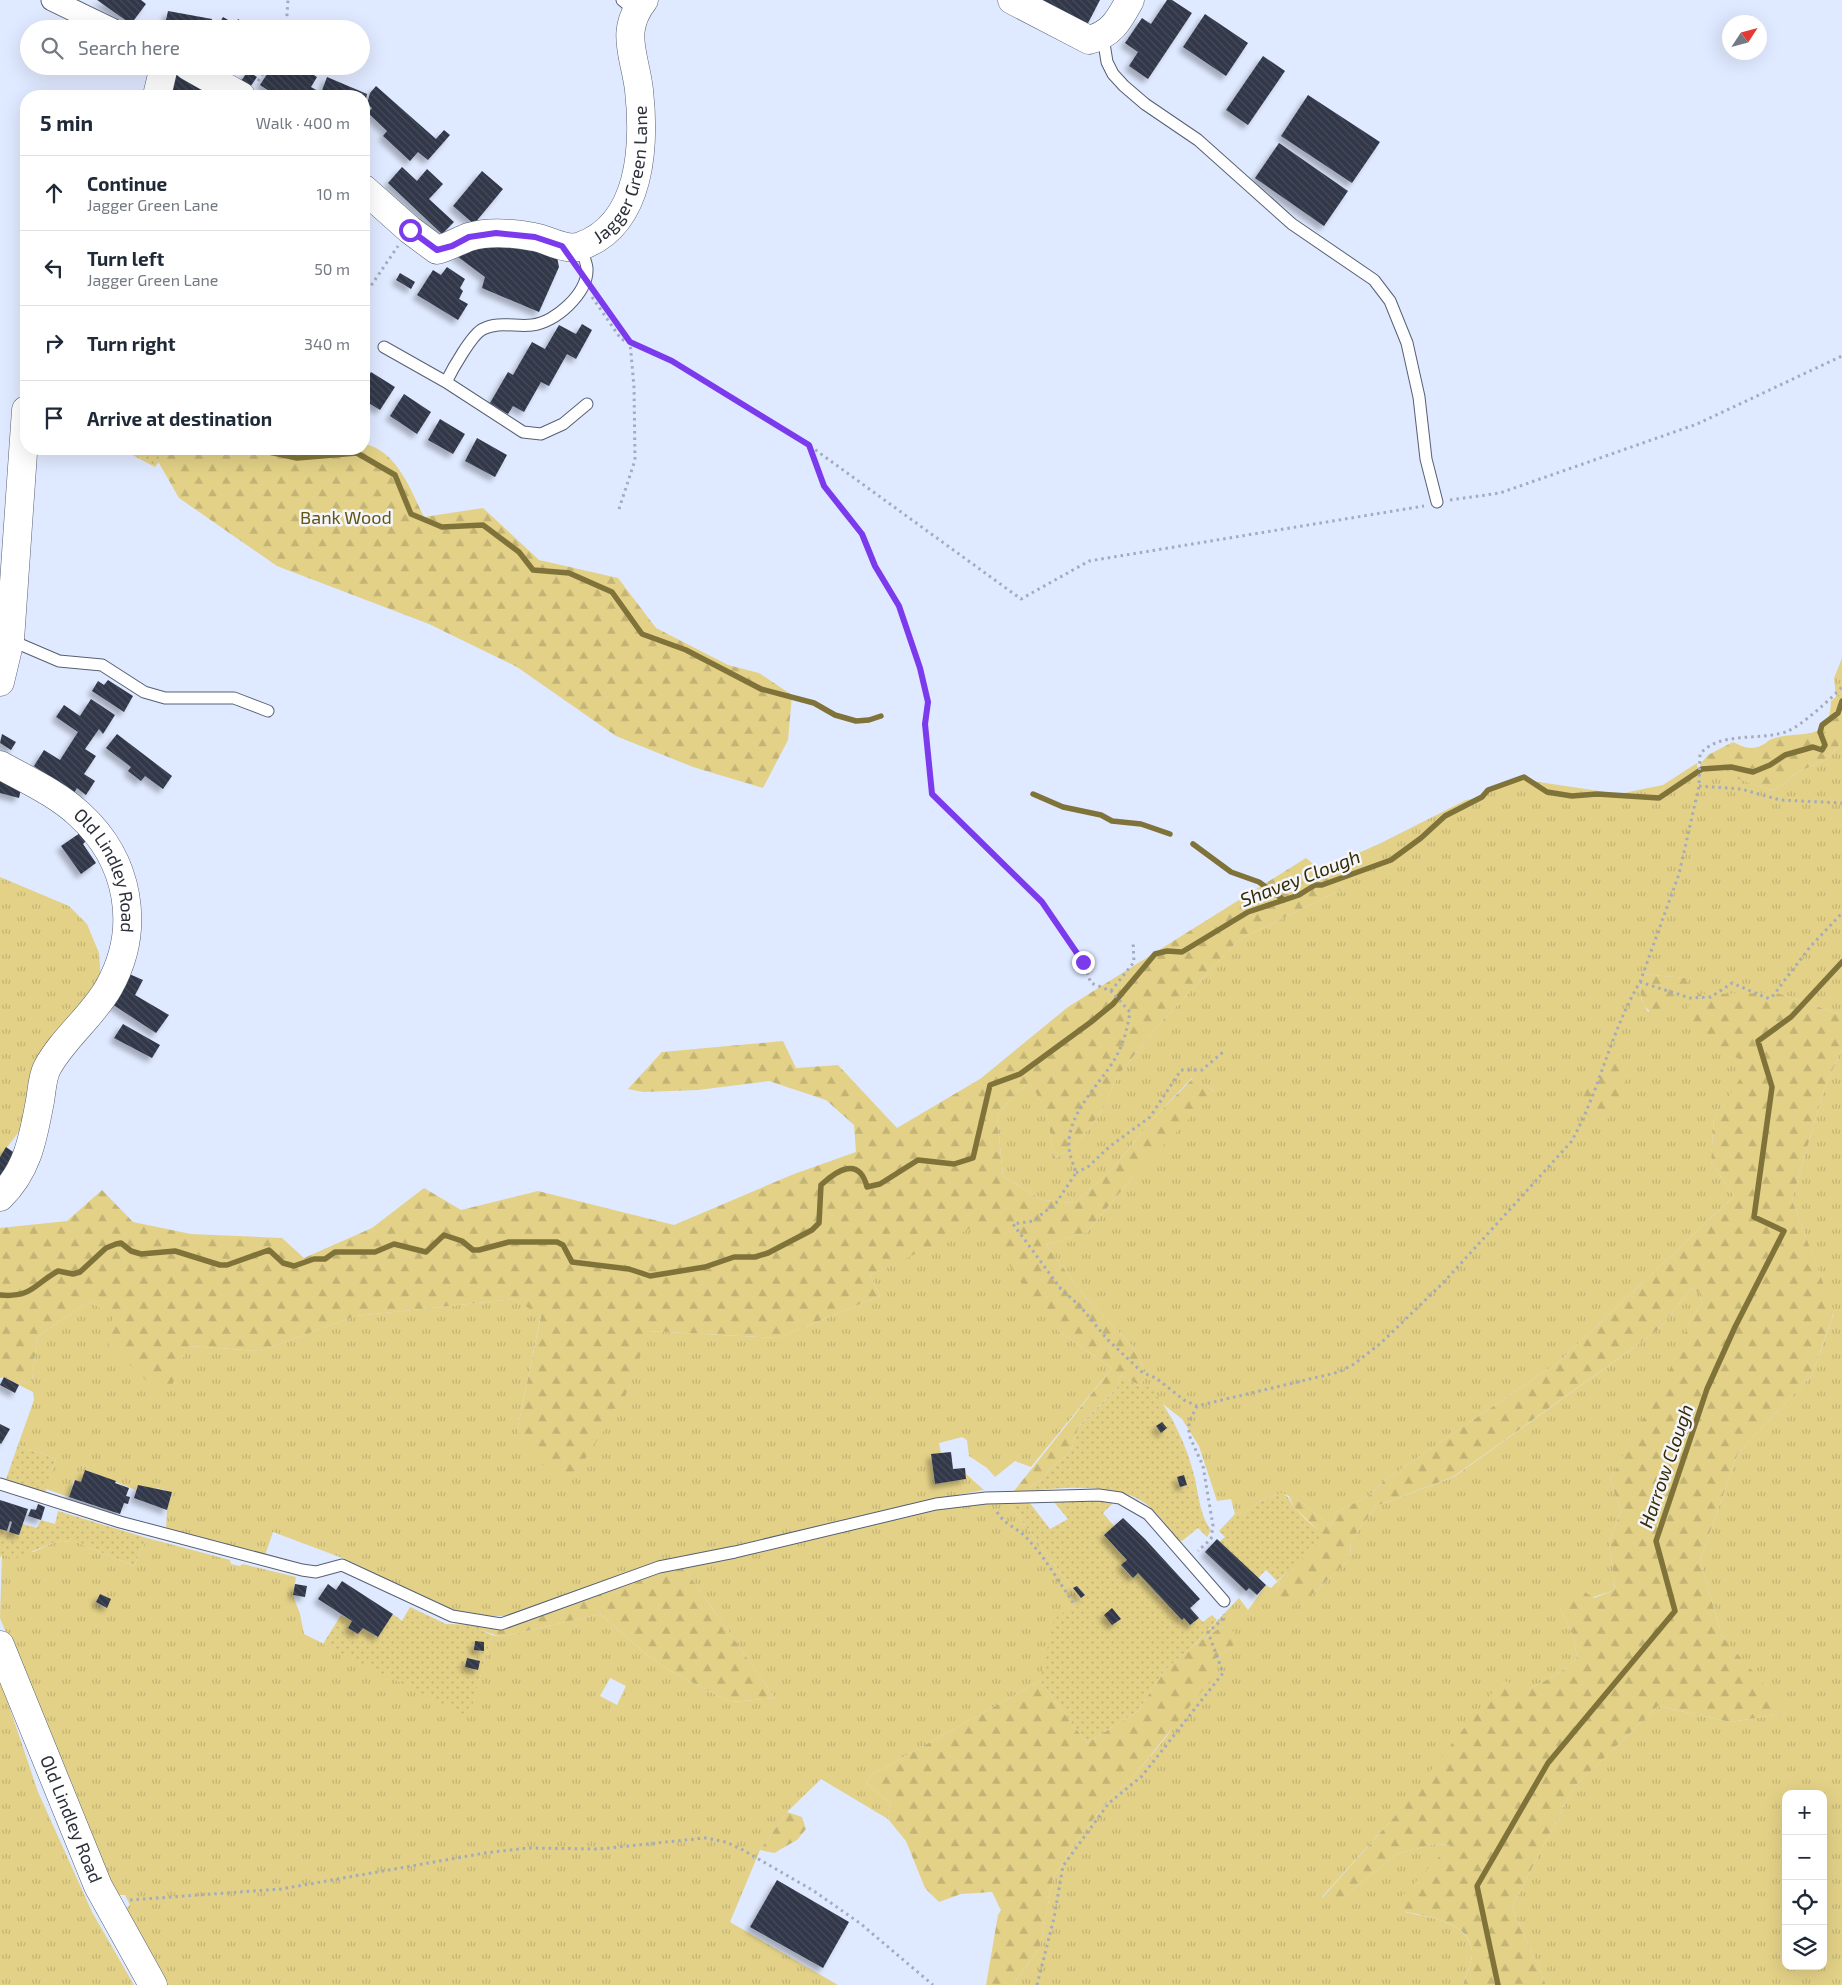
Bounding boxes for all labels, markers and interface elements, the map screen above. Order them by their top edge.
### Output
north arrow [1722,15,1767,60]
search box [20,20,370,75]
icon: search [38,34,66,62]
text: Search here [78,36,180,59]
street label: Jagger Green Lane [589,105,651,248]
text: 5 min [40,110,93,135]
text: Walk · 400 m [256,113,350,132]
text: Continue [87,172,167,195]
icon: ahead [40,179,68,207]
text: 10 m [316,184,350,203]
text: Jagger Green Lane [87,195,218,214]
route start [399,219,422,242]
text: Turn left [87,247,164,270]
icon: left [40,254,68,282]
text: 50 m [314,259,350,278]
text: Jagger Green Lane [87,270,218,289]
icon: right [40,329,68,357]
text: Turn right [87,332,175,355]
text: 340 m [304,334,350,353]
icon: arrive [40,404,68,432]
text: Arrive at destination [87,407,272,430]
park label: Bank Wood [300,506,392,528]
street label: Old Lindley Road [70,803,139,934]
water label: Shavey Clough [1236,844,1364,912]
route end [1072,951,1095,974]
water label: Harrow Clough [1634,1401,1697,1531]
street label: Old Lindley Road [36,1752,108,1886]
map controls [1782,1790,1827,1970]
button: + [1782,1790,1827,1835]
button: − [1782,1835,1827,1880]
button: locate [1782,1880,1827,1925]
button: layers [1782,1925,1827,1970]

